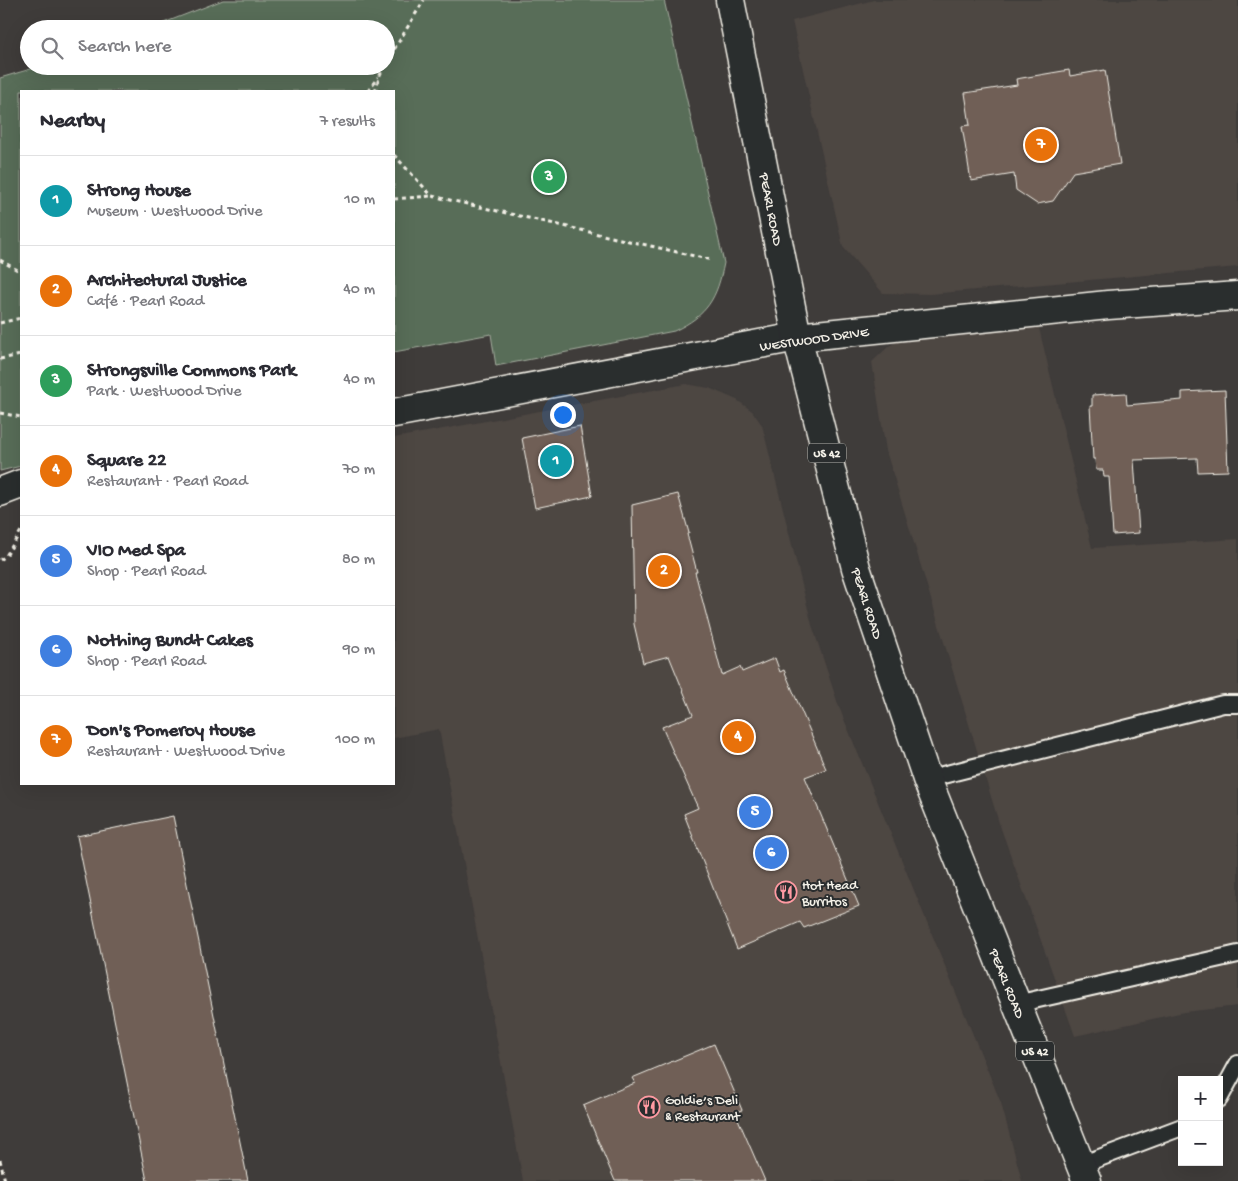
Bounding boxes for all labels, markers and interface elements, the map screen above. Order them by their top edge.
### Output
search box [20,20,395,75]
icon: search [38,34,66,62]
text: Search here [78,36,172,59]
text: Nearby [40,110,105,135]
text: 7 results [320,113,375,132]
pin: 7 [1025,126,1057,164]
pin: 3 [533,158,565,196]
street label: PEARL ROAD [754,171,785,248]
text: Strong House [87,180,191,203]
text: 1 [53,191,59,210]
text: 10 m [344,191,375,210]
text: Museum · Westwood Drive [87,203,263,222]
text: Architectural Justice [87,270,246,293]
text: 2 [52,281,60,300]
text: 40 m [343,281,375,300]
text: Café · Pearl Road [87,293,204,312]
street label: WESTWOOD DRIVE [759,324,871,357]
text: Strongsville Commons Park [87,360,296,383]
text: 3 [52,371,60,390]
text: 40 m [343,371,375,390]
text: Park · Westwood Drive [87,383,241,402]
your location [550,402,576,428]
pin: 1 [540,442,572,480]
road number: US 42 [808,443,846,462]
text: Square 22 [87,450,166,473]
text: 4 [52,461,60,480]
text: 70 m [342,461,375,480]
text: Restaurant · Pearl Road [87,473,248,492]
text: VIO Med Spa [87,540,185,563]
text: 5 [52,551,60,570]
text: 80 m [342,551,375,570]
pin: 2 [648,552,680,590]
text: Shop · Pearl Road [87,563,206,582]
street label: PEARL ROAD [846,565,885,642]
text: Nothing Bundt Cakes [87,630,253,653]
text: 6 [52,641,60,660]
text: 90 m [343,641,375,660]
text: Shop · Pearl Road [87,653,206,672]
pin: 4 [722,718,754,756]
text: Don's Pomeroy House [87,720,255,743]
text: 7 [52,731,60,750]
text: 100 m [335,731,375,750]
text: Restaurant · Westwood Drive [87,743,285,762]
pin: 5 [739,793,771,831]
pin: 6 [755,834,787,872]
place label: Hot Head Burritos [801,878,859,911]
restaurant icon: Hot Head Burritos [774,880,798,904]
street label: PEARL ROAD [984,946,1028,1022]
road number: US 42 [1016,1042,1054,1060]
map controls [1178,1076,1223,1166]
button: + [1178,1076,1223,1121]
place label: Goldie’s Deli & Restaurant [665,1093,741,1126]
restaurant icon: Goldie’s Deli & Restaurant [637,1095,661,1119]
button: − [1178,1121,1223,1166]

